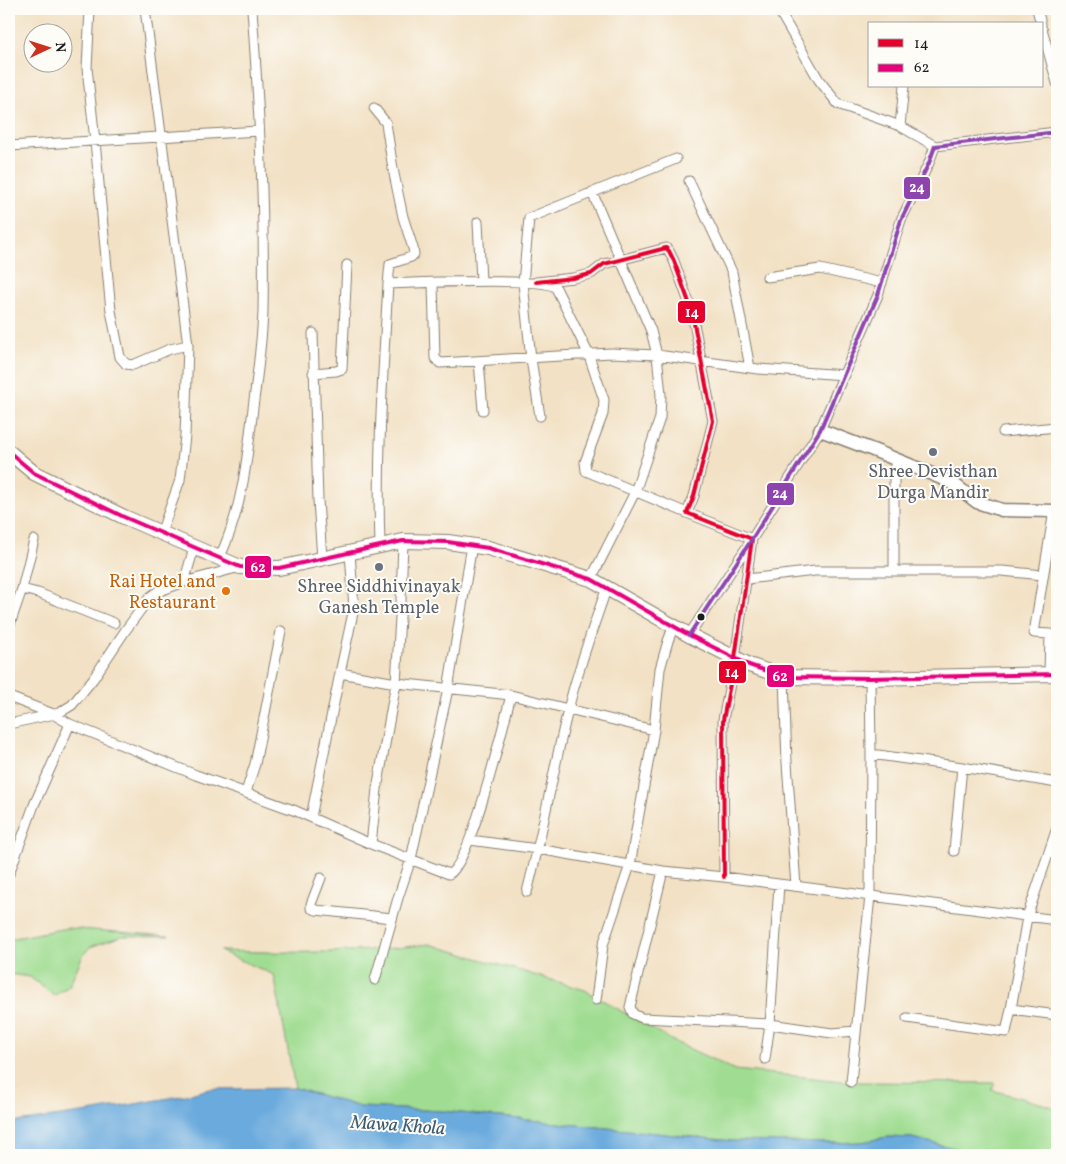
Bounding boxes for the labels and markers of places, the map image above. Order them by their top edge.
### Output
marker: Shree Devisthan Durga Mandir [927,446,939,458]
place label: Shree Devisthan Durga Mandir [868,460,998,506]
marker: Shree Siddhivinayak Ganesh Temple [373,561,385,573]
place label: Rai Hotel and Restaurant [109,570,216,616]
place label: Shree Siddhivinayak Ganesh Temple [297,575,461,621]
marker: Rai Hotel and Restaurant [220,585,232,597]
unlabelled marker [696,612,706,622]

